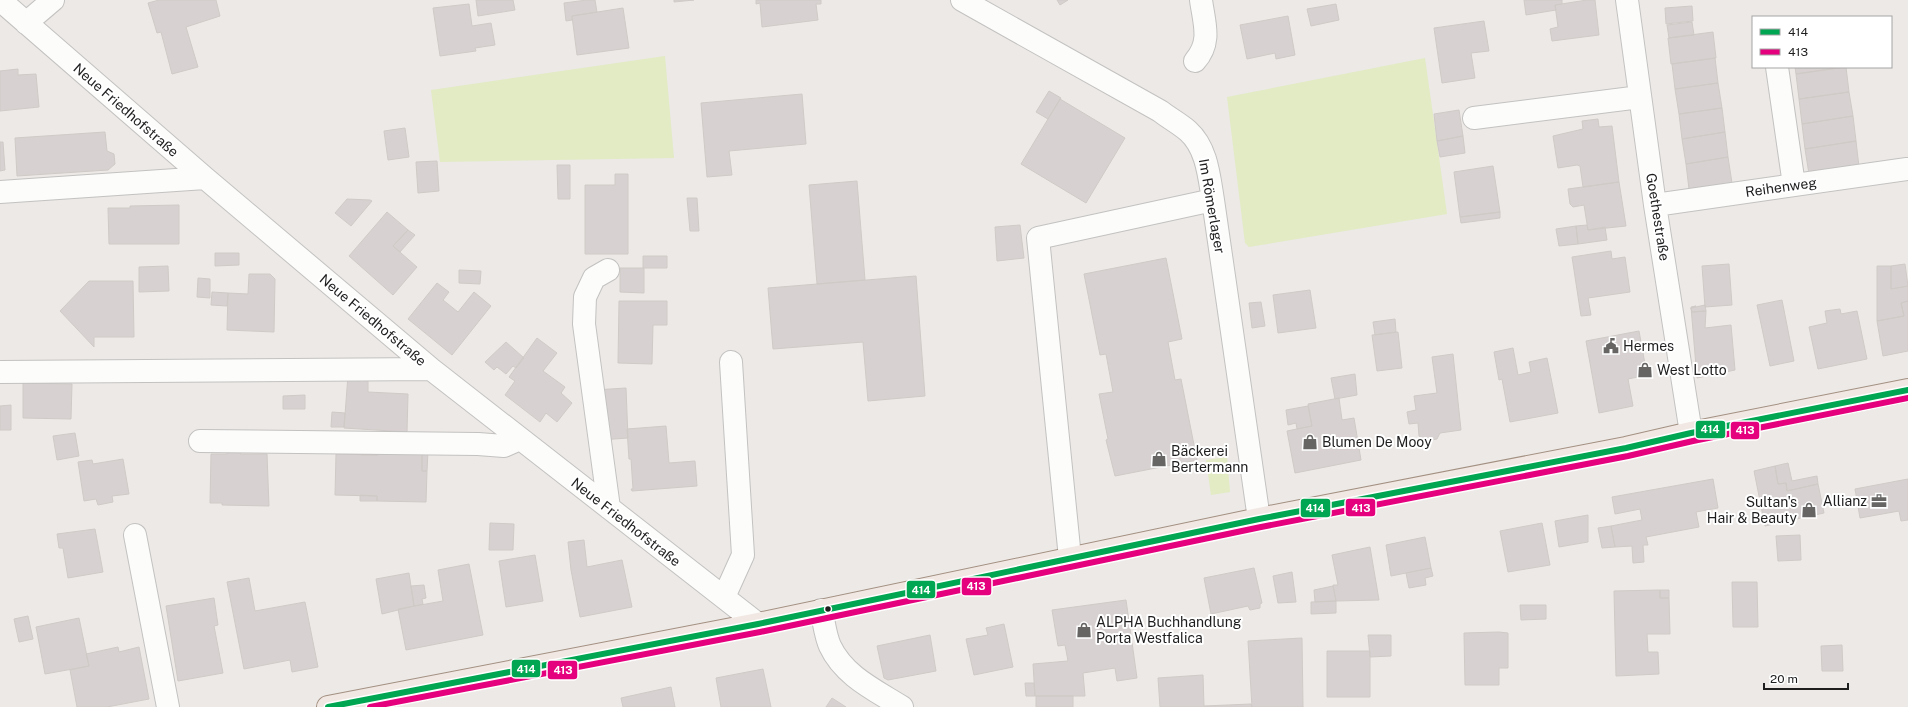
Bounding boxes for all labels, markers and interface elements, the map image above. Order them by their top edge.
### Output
legend [1752,16,1892,68]
text: 414 [1788,25,1808,39]
text: 413 [1788,45,1808,59]
street label: Neue Friedhofstraße [70,60,182,160]
street label: Im Römerlager [1196,157,1228,255]
street label: Goethestraße [1643,172,1673,262]
street label: Reihenweg [1744,174,1818,200]
street label: Neue Friedhofstraße [317,271,430,369]
public building icon: Hermes [1602,337,1620,355]
place label: Hermes [1623,338,1674,354]
shop icon: West Lotto [1636,361,1654,379]
place label: West Lotto [1657,362,1727,378]
line badge: 414 [1695,420,1726,439]
line badge: 413 [1730,421,1760,440]
text: 414 [1700,423,1720,435]
text: 413 [1735,424,1755,436]
shop icon: Blumen De Mooy [1301,433,1319,451]
place label: Blumen De Mooy [1322,434,1432,450]
place label: Bäckerei Bertermann [1171,443,1248,475]
shop icon: Bäckerei Bertermann [1150,450,1168,468]
street label: Neue Friedhofstraße [568,474,684,570]
office icon: Allianz [1870,492,1888,510]
place label: Allianz [1823,493,1867,509]
place label: Sultan's Hair & Beauty [1707,494,1797,526]
line badge: 414 [1300,498,1331,518]
line badge: 413 [1345,498,1376,517]
shop icon: Sultan's Hair & Beauty [1800,501,1818,519]
text: 414 [1305,502,1325,514]
text: 413 [1351,502,1371,514]
line badge: 413 [961,577,992,596]
line badge: 414 [906,580,936,599]
text: 413 [966,580,986,592]
text: 414 [911,584,931,596]
unlabelled marker [823,604,833,614]
place label: ALPHA Buchhandlung Porta Westfalica [1096,614,1242,646]
shop icon: ALPHA Buchhandlung Porta Westfalica [1075,621,1093,639]
line badge: 414 [511,659,541,678]
line badge: 413 [547,660,578,680]
text: 414 [516,663,536,675]
text: 413 [553,664,573,676]
scale bar [1764,665,1848,691]
text: 20 m [1770,672,1798,686]

